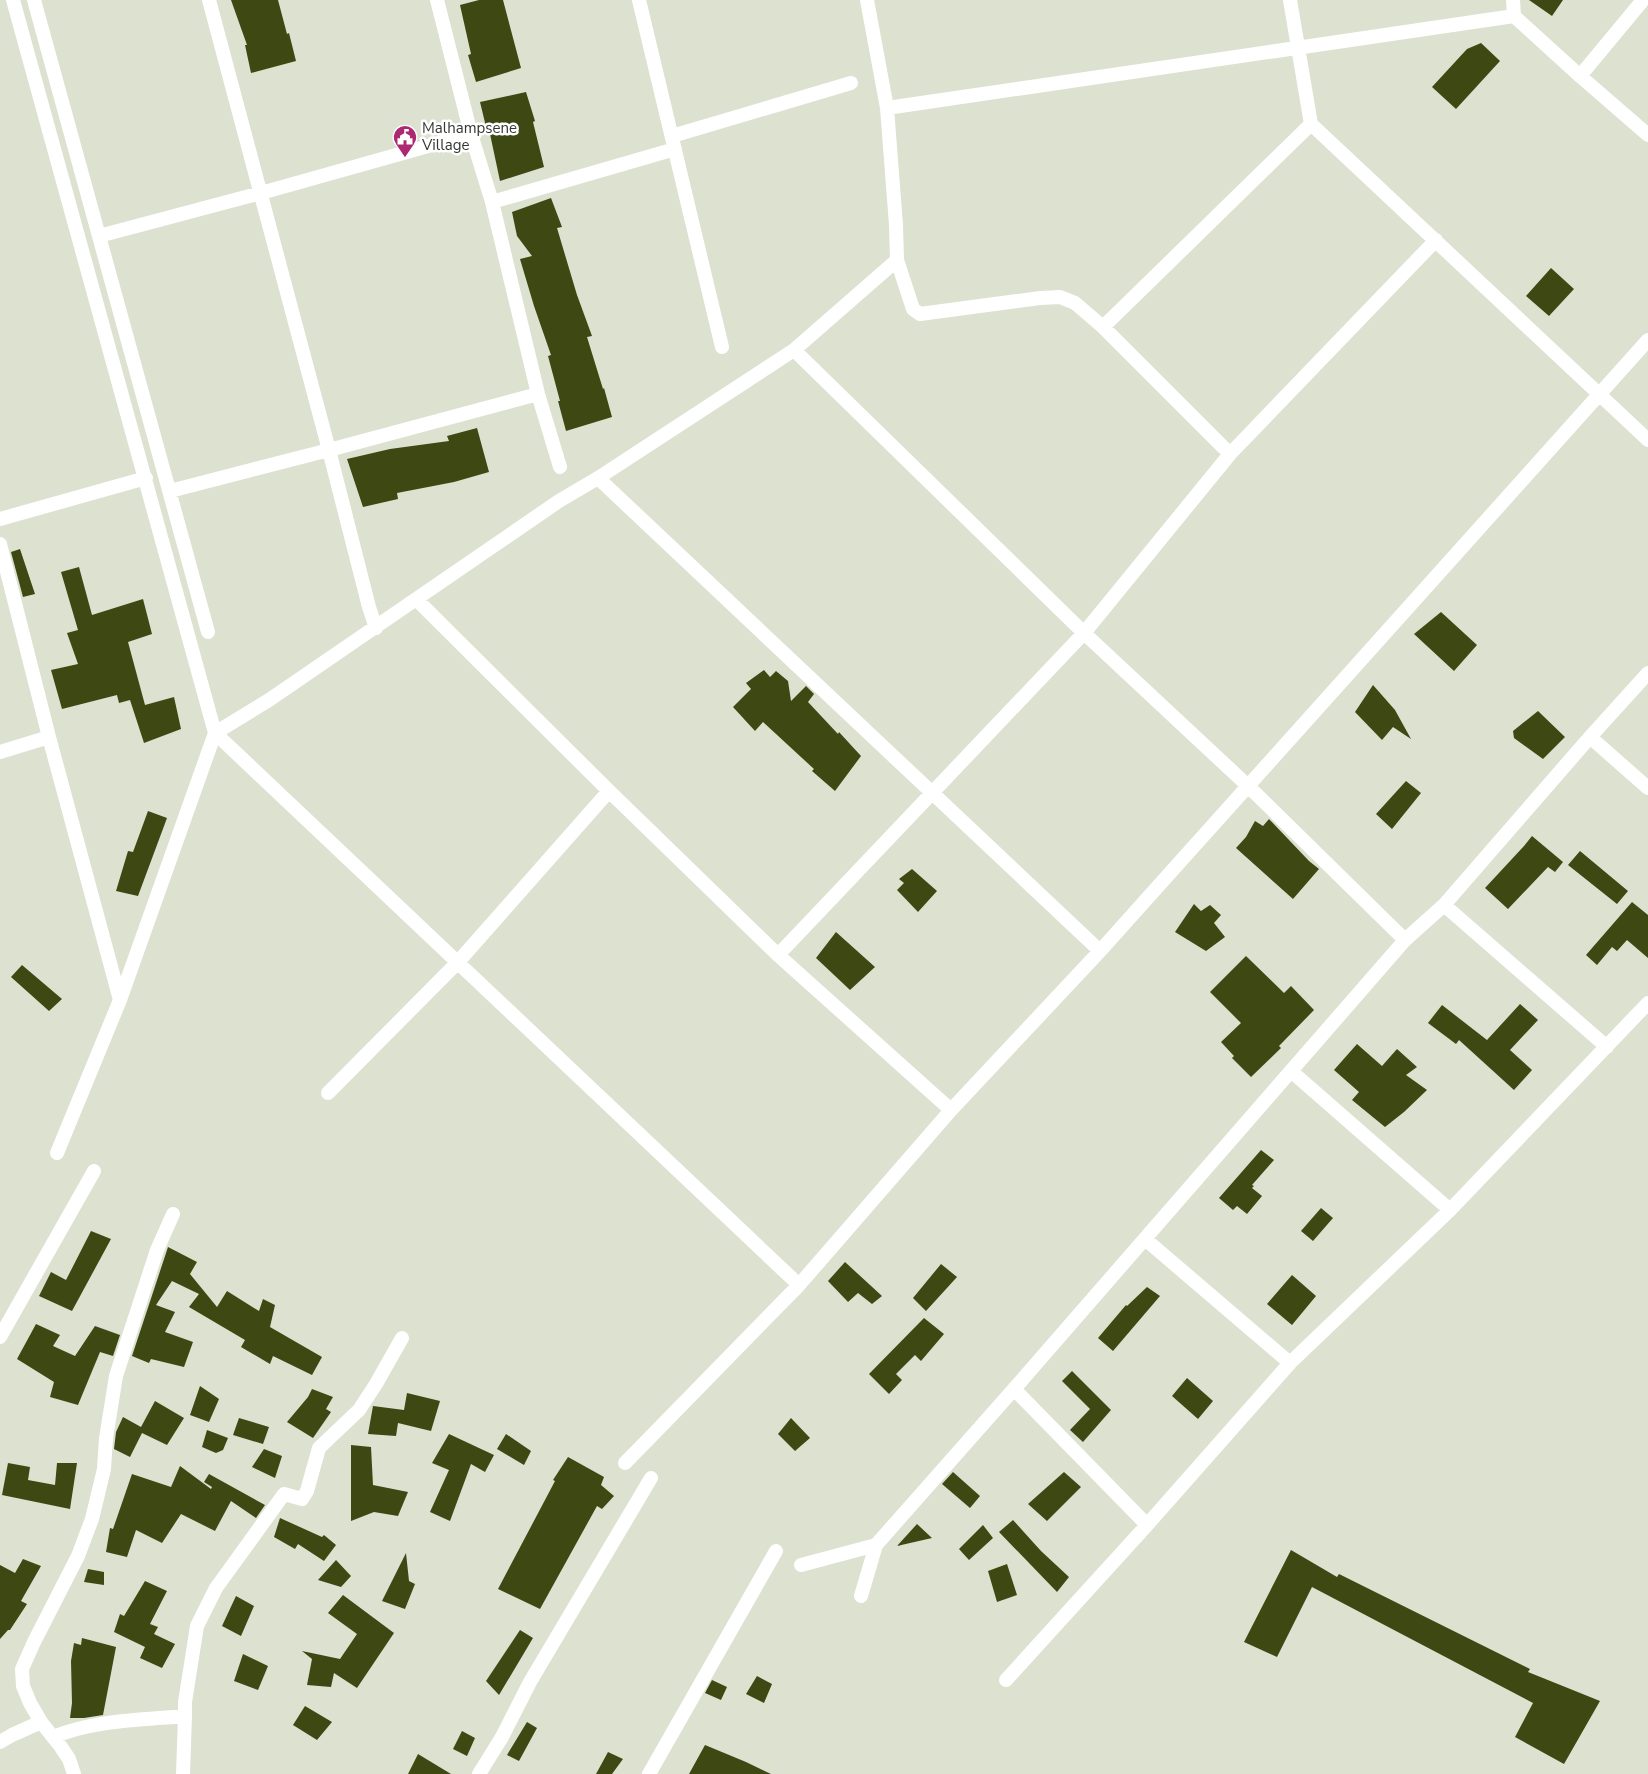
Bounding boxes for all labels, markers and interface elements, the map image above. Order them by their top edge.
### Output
place label: Malhampsene Village [421,118,517,155]
public building icon: Malhampsene Village [392,124,418,158]

